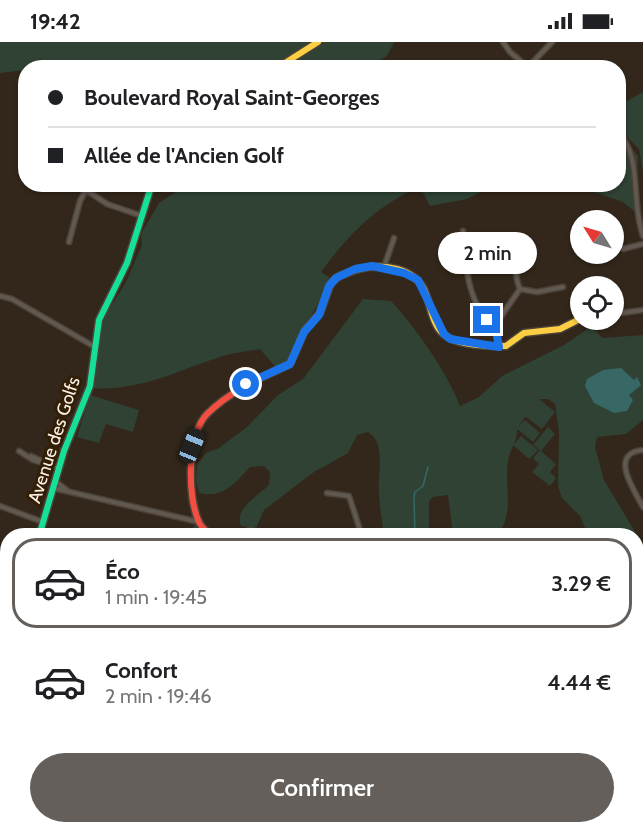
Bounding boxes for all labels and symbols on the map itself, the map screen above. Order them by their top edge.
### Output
north arrow [570,210,624,264]
callout: 2 min [438,233,536,275]
route end [473,306,500,333]
route start [232,370,259,397]
street label: Avenue des Golfs [23,374,85,506]
car [177,426,207,466]

